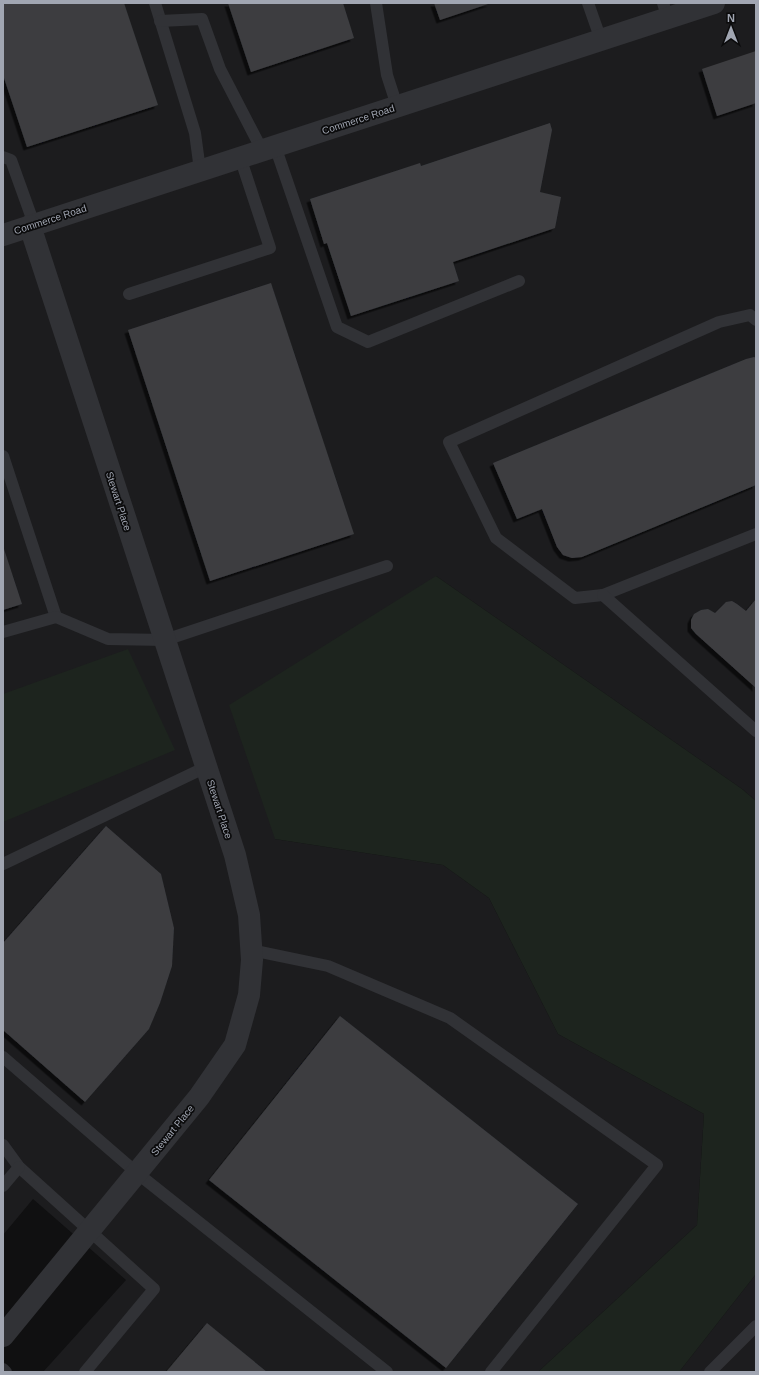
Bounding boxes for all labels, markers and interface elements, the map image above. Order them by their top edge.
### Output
north arrow [711,8,751,48]
text: N [727,12,735,24]
street label: Commerce Road [321,103,396,136]
street label: Commerce Road [13,203,88,236]
street label: Stewart Place [104,470,133,533]
street label: Stewart Place [205,778,234,841]
street label: Stewart Place [149,1103,196,1158]

